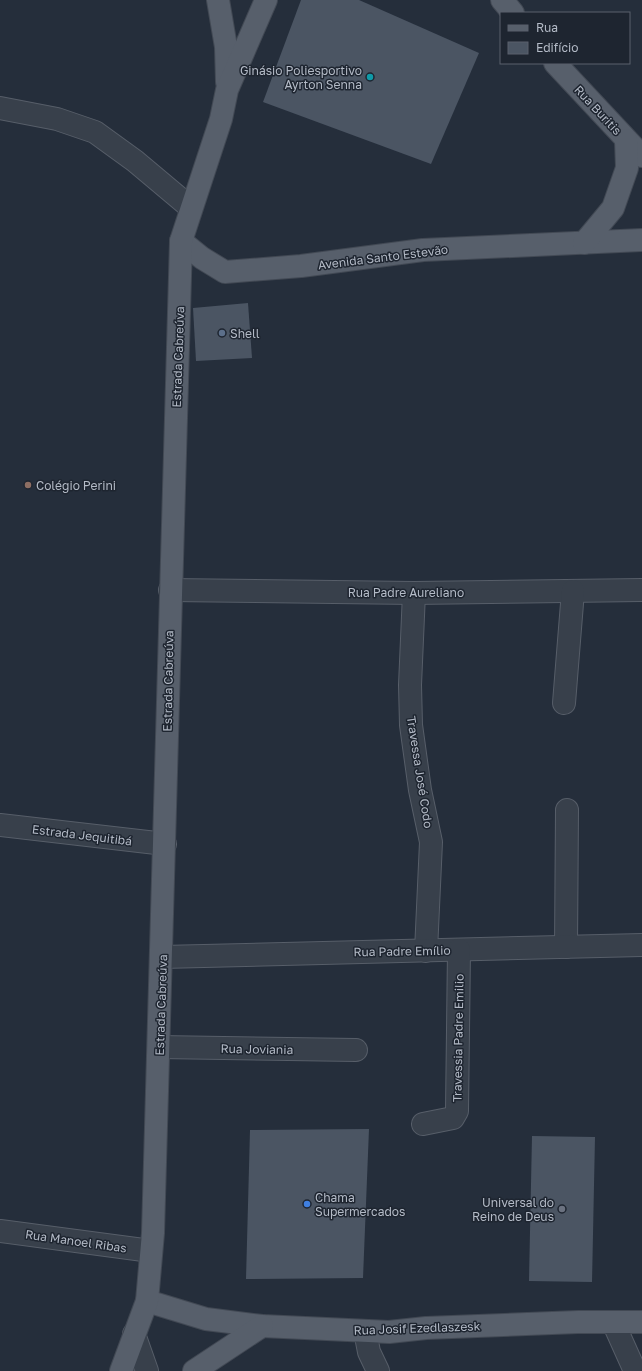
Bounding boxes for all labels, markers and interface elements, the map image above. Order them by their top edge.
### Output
legend [500,12,630,64]
text: Rua [536,20,558,35]
text: Edifício [536,40,578,55]
place label: Ginásio Poliesportivo Ayrton Senna [240,63,362,92]
marker: Ginásio Poliesportivo Ayrton Senna [365,72,375,82]
street label: Rua Buritis [571,82,625,138]
street label: Avenida Santo Estevão [317,242,449,272]
street label: Estrada Cabreúva [169,306,187,408]
place label: Shell [230,326,260,341]
marker: Shell [217,328,227,338]
place label: Colégio Perini [36,478,116,493]
marker: Colégio Perini [23,480,33,490]
street label: Rua Padre Aureliano [348,585,464,600]
street label: Estrada Cabreúva [160,630,176,732]
street label: Travessa José Codo [404,715,436,829]
street label: Estrada Jequitibá [31,821,133,849]
street label: Rua Padre Emílio [353,943,451,959]
street label: Estrada Cabreúva [152,954,170,1056]
street label: Travessia Padre Emilio [449,974,467,1102]
street label: Rua Joviania [221,1041,293,1057]
place label: Chama Supermercados [315,1190,405,1219]
place label: Universal do Reino de Deus [472,1195,554,1224]
marker: Chama Supermercados [302,1199,312,1209]
marker: Universal do Reino de Deus [557,1204,567,1214]
street label: Rua Manoel Ribas [24,1226,128,1256]
street label: Rua Josif Ezedlaszesk [353,1318,481,1338]

